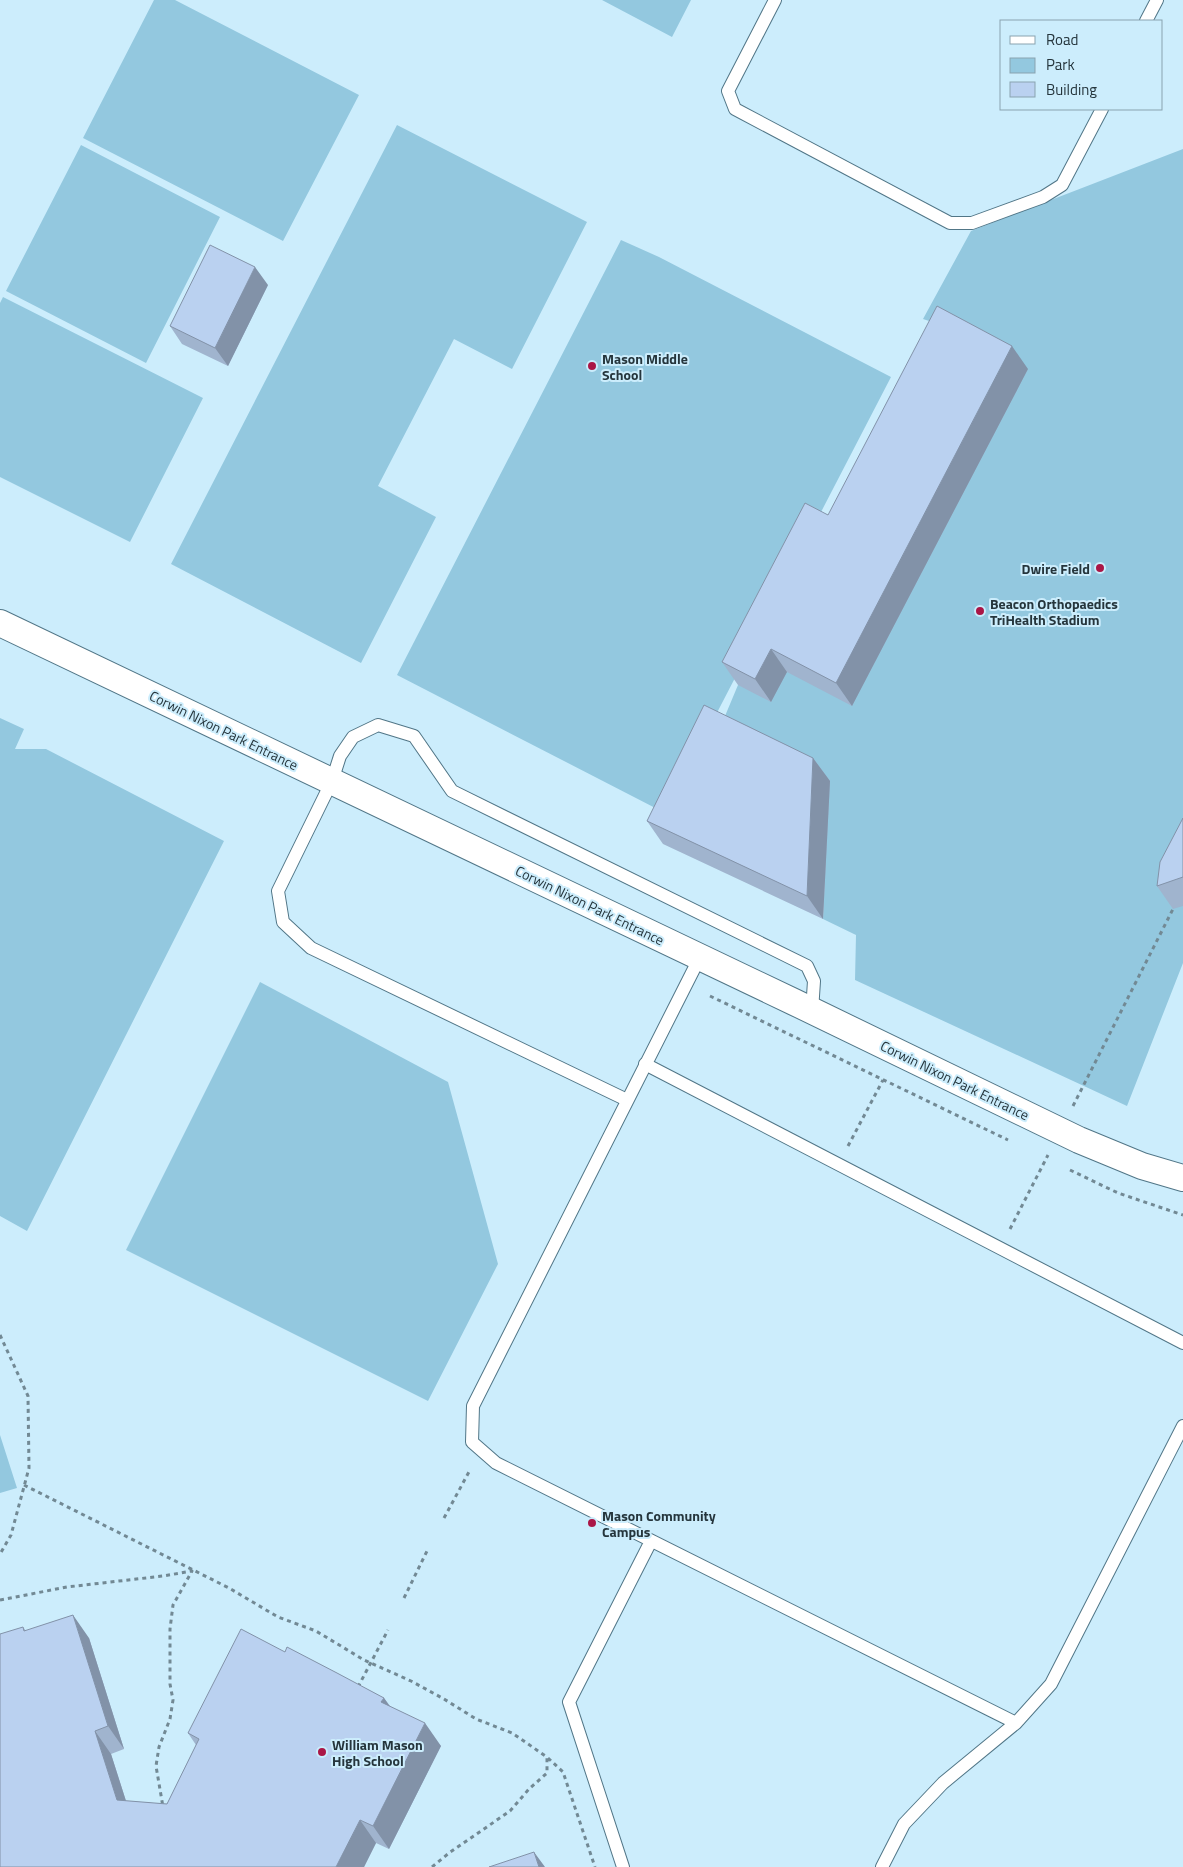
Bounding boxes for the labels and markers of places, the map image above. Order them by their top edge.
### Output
place label: Mason Middle School [602,348,688,385]
marker: Mason Middle School [586,360,598,372]
place label: Dwire Field [1022,558,1090,579]
marker: Dwire Field [1094,562,1106,574]
place label: Beacon Orthopaedics TriHealth Stadium [990,593,1118,630]
marker: Beacon Orthopaedics TriHealth Stadium [974,605,986,617]
place label: Mason Community Campus [602,1505,716,1542]
marker: Mason Community Campus [586,1517,598,1529]
place label: William Mason High School [332,1734,423,1771]
marker: William Mason High School [316,1746,328,1758]

